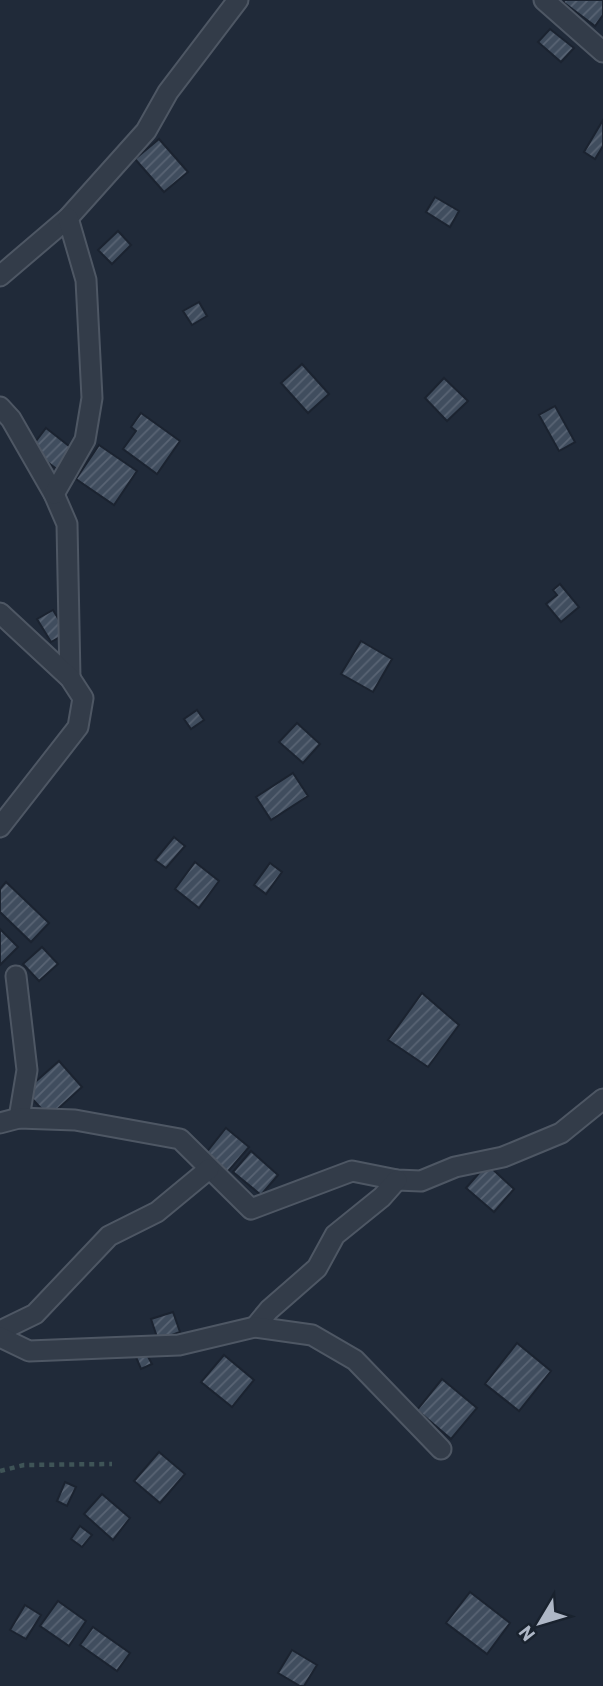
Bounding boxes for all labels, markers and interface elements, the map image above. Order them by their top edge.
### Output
north arrow [505,1588,575,1658]
text: N [513,1622,539,1646]

